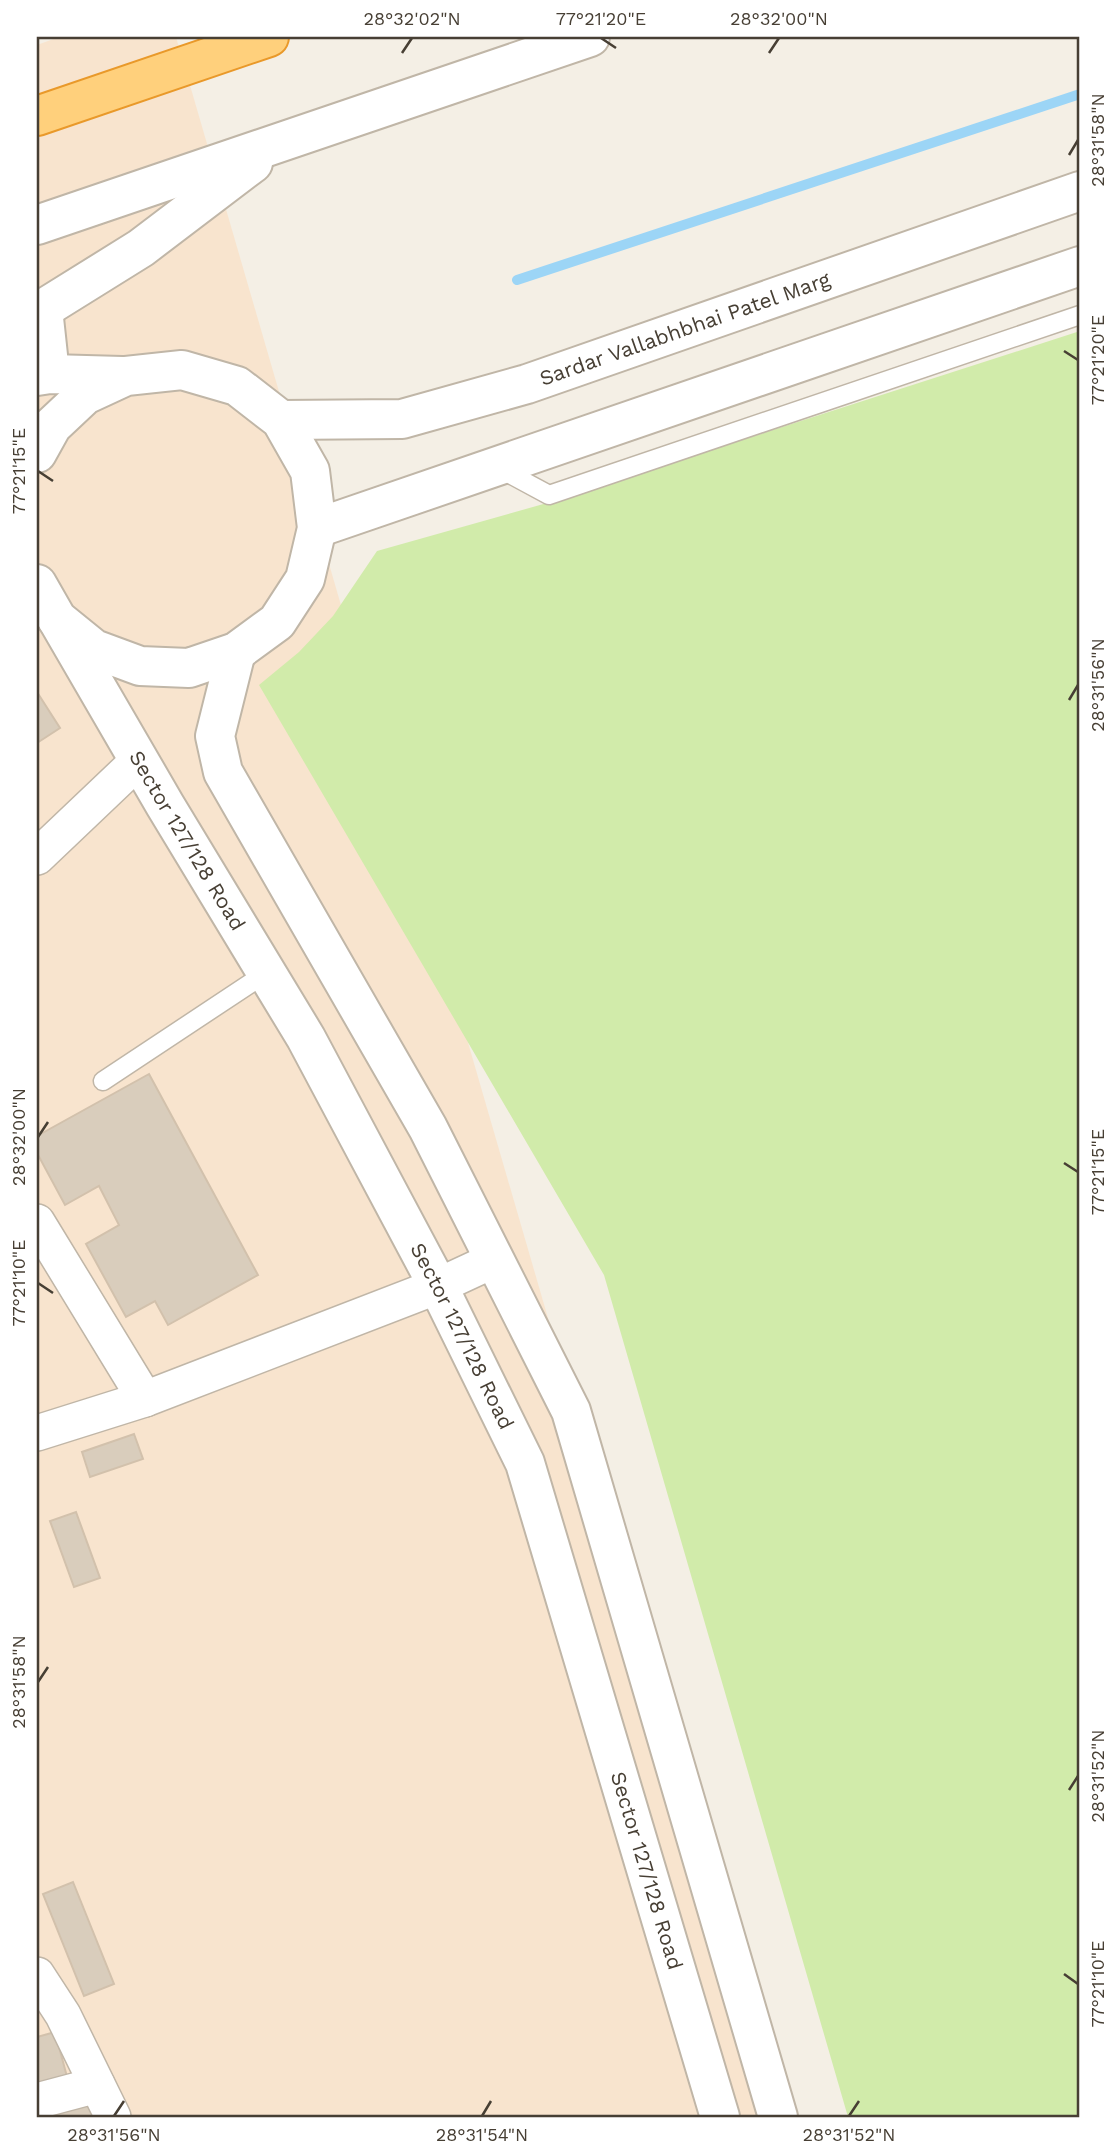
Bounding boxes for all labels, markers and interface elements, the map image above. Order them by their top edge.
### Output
text: 28°32'02"N [363,8,461,29]
text: 77°21'20"E [556,8,646,29]
text: 28°32'00"N [730,8,828,29]
text: 28°31'58"N [1087,93,1108,187]
street label: Sardar Vallabhbhai Patel Marg [536,266,834,391]
text: 77°21'20"E [1087,315,1108,405]
text: 77°21'15"E [8,428,29,514]
text: 28°31'56"N [1087,638,1108,732]
street label: Sector 127/128 Road [124,746,251,935]
text: 28°32'00"N [8,1088,29,1186]
text: 77°21'15"E [1087,1129,1108,1215]
street label: Sector 127/128 Road [405,1238,519,1433]
text: 77°21'10"E [8,1239,29,1327]
text: 28°31'58"N [8,1635,29,1729]
text: 28°31'52"N [1087,1729,1108,1823]
street label: Sector 127/128 Road [606,1769,688,1972]
text: 77°21'10"E [1087,1940,1108,2028]
text: 28°31'56"N [67,2124,161,2145]
text: 28°31'54"N [436,2124,528,2145]
text: 28°31'52"N [802,2124,896,2145]

